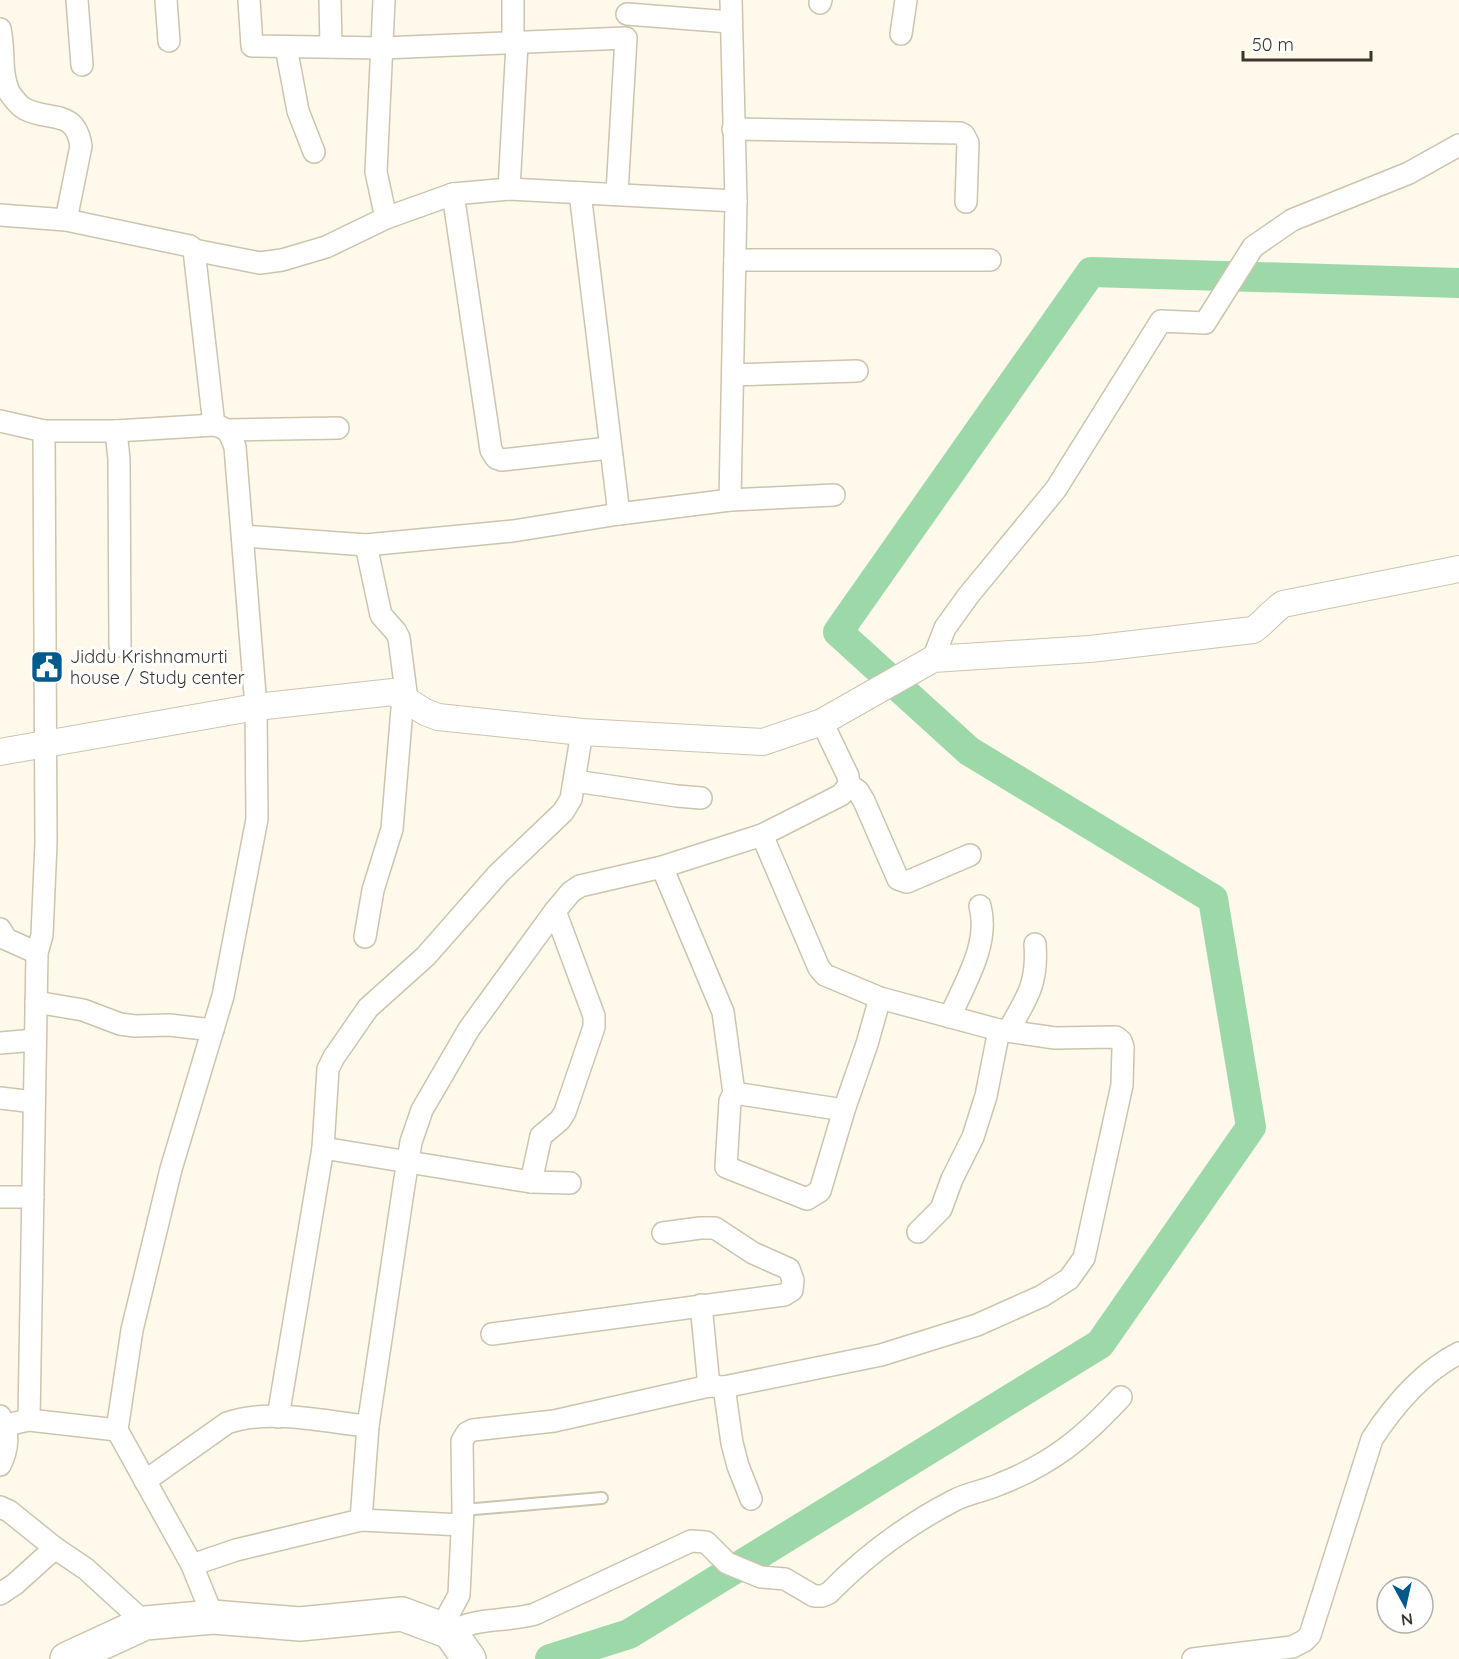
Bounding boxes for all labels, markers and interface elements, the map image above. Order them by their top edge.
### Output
scale bar [1243,24,1370,62]
text: 50 m [1252,33,1294,56]
place label: Jiddu Krishnamurti house / Study center [70,645,245,689]
public building icon: Jiddu Krishnamurti house / Study center [29,649,65,685]
north arrow [1375,1575,1435,1635]
text: N [1400,1609,1414,1631]

